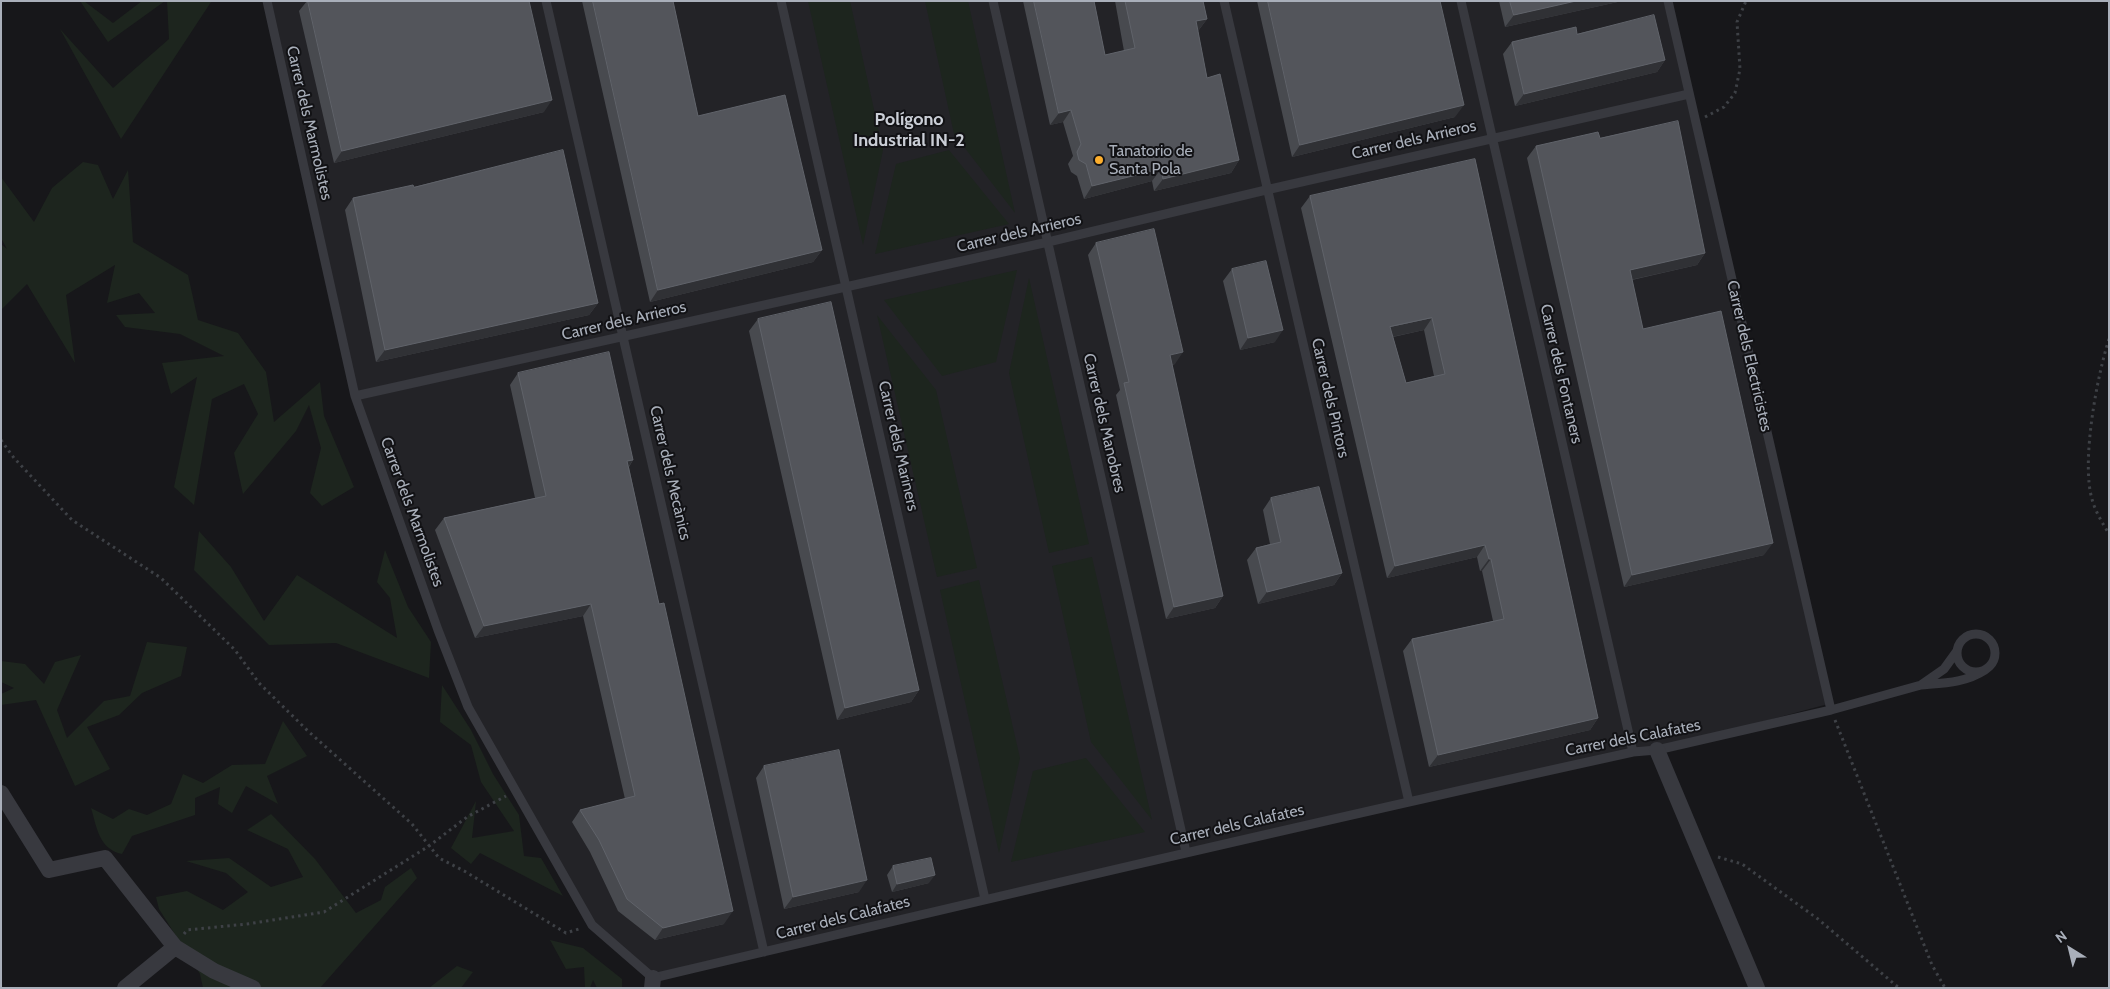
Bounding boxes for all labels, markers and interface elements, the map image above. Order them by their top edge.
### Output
street label: Carrer dels Marmolistes [282,44,336,202]
district label: Polígono Industrial IN-2 [853,109,965,152]
street label: Carrer dels Arrieros [1350,116,1478,164]
place label: Tanatorio de Santa Pola [1109,141,1193,179]
marker: Tanatorio de Santa Pola [1093,154,1105,166]
street label: Carrer dels Arrieros [955,209,1083,257]
street label: Carrer dels Electricistes [1722,279,1776,433]
street label: Carrer dels Arrieros [560,297,688,345]
street label: Carrer dels Fontaners [1536,302,1586,446]
street label: Carrer dels Pintors [1307,336,1353,460]
street label: Carrer dels Manobres [1079,352,1129,494]
street label: Carrer dels Mariners [874,379,922,513]
street label: Carrer dels Mecànics [645,404,695,542]
street label: Carrer dels Marmolistes [376,435,448,589]
street label: Carrer dels Calafates [1564,715,1702,761]
street label: Carrer dels Calafates [1168,800,1306,850]
street label: Carrer dels Calafates [774,892,912,944]
north arrow [2045,924,2095,974]
text: N [2052,927,2070,947]

